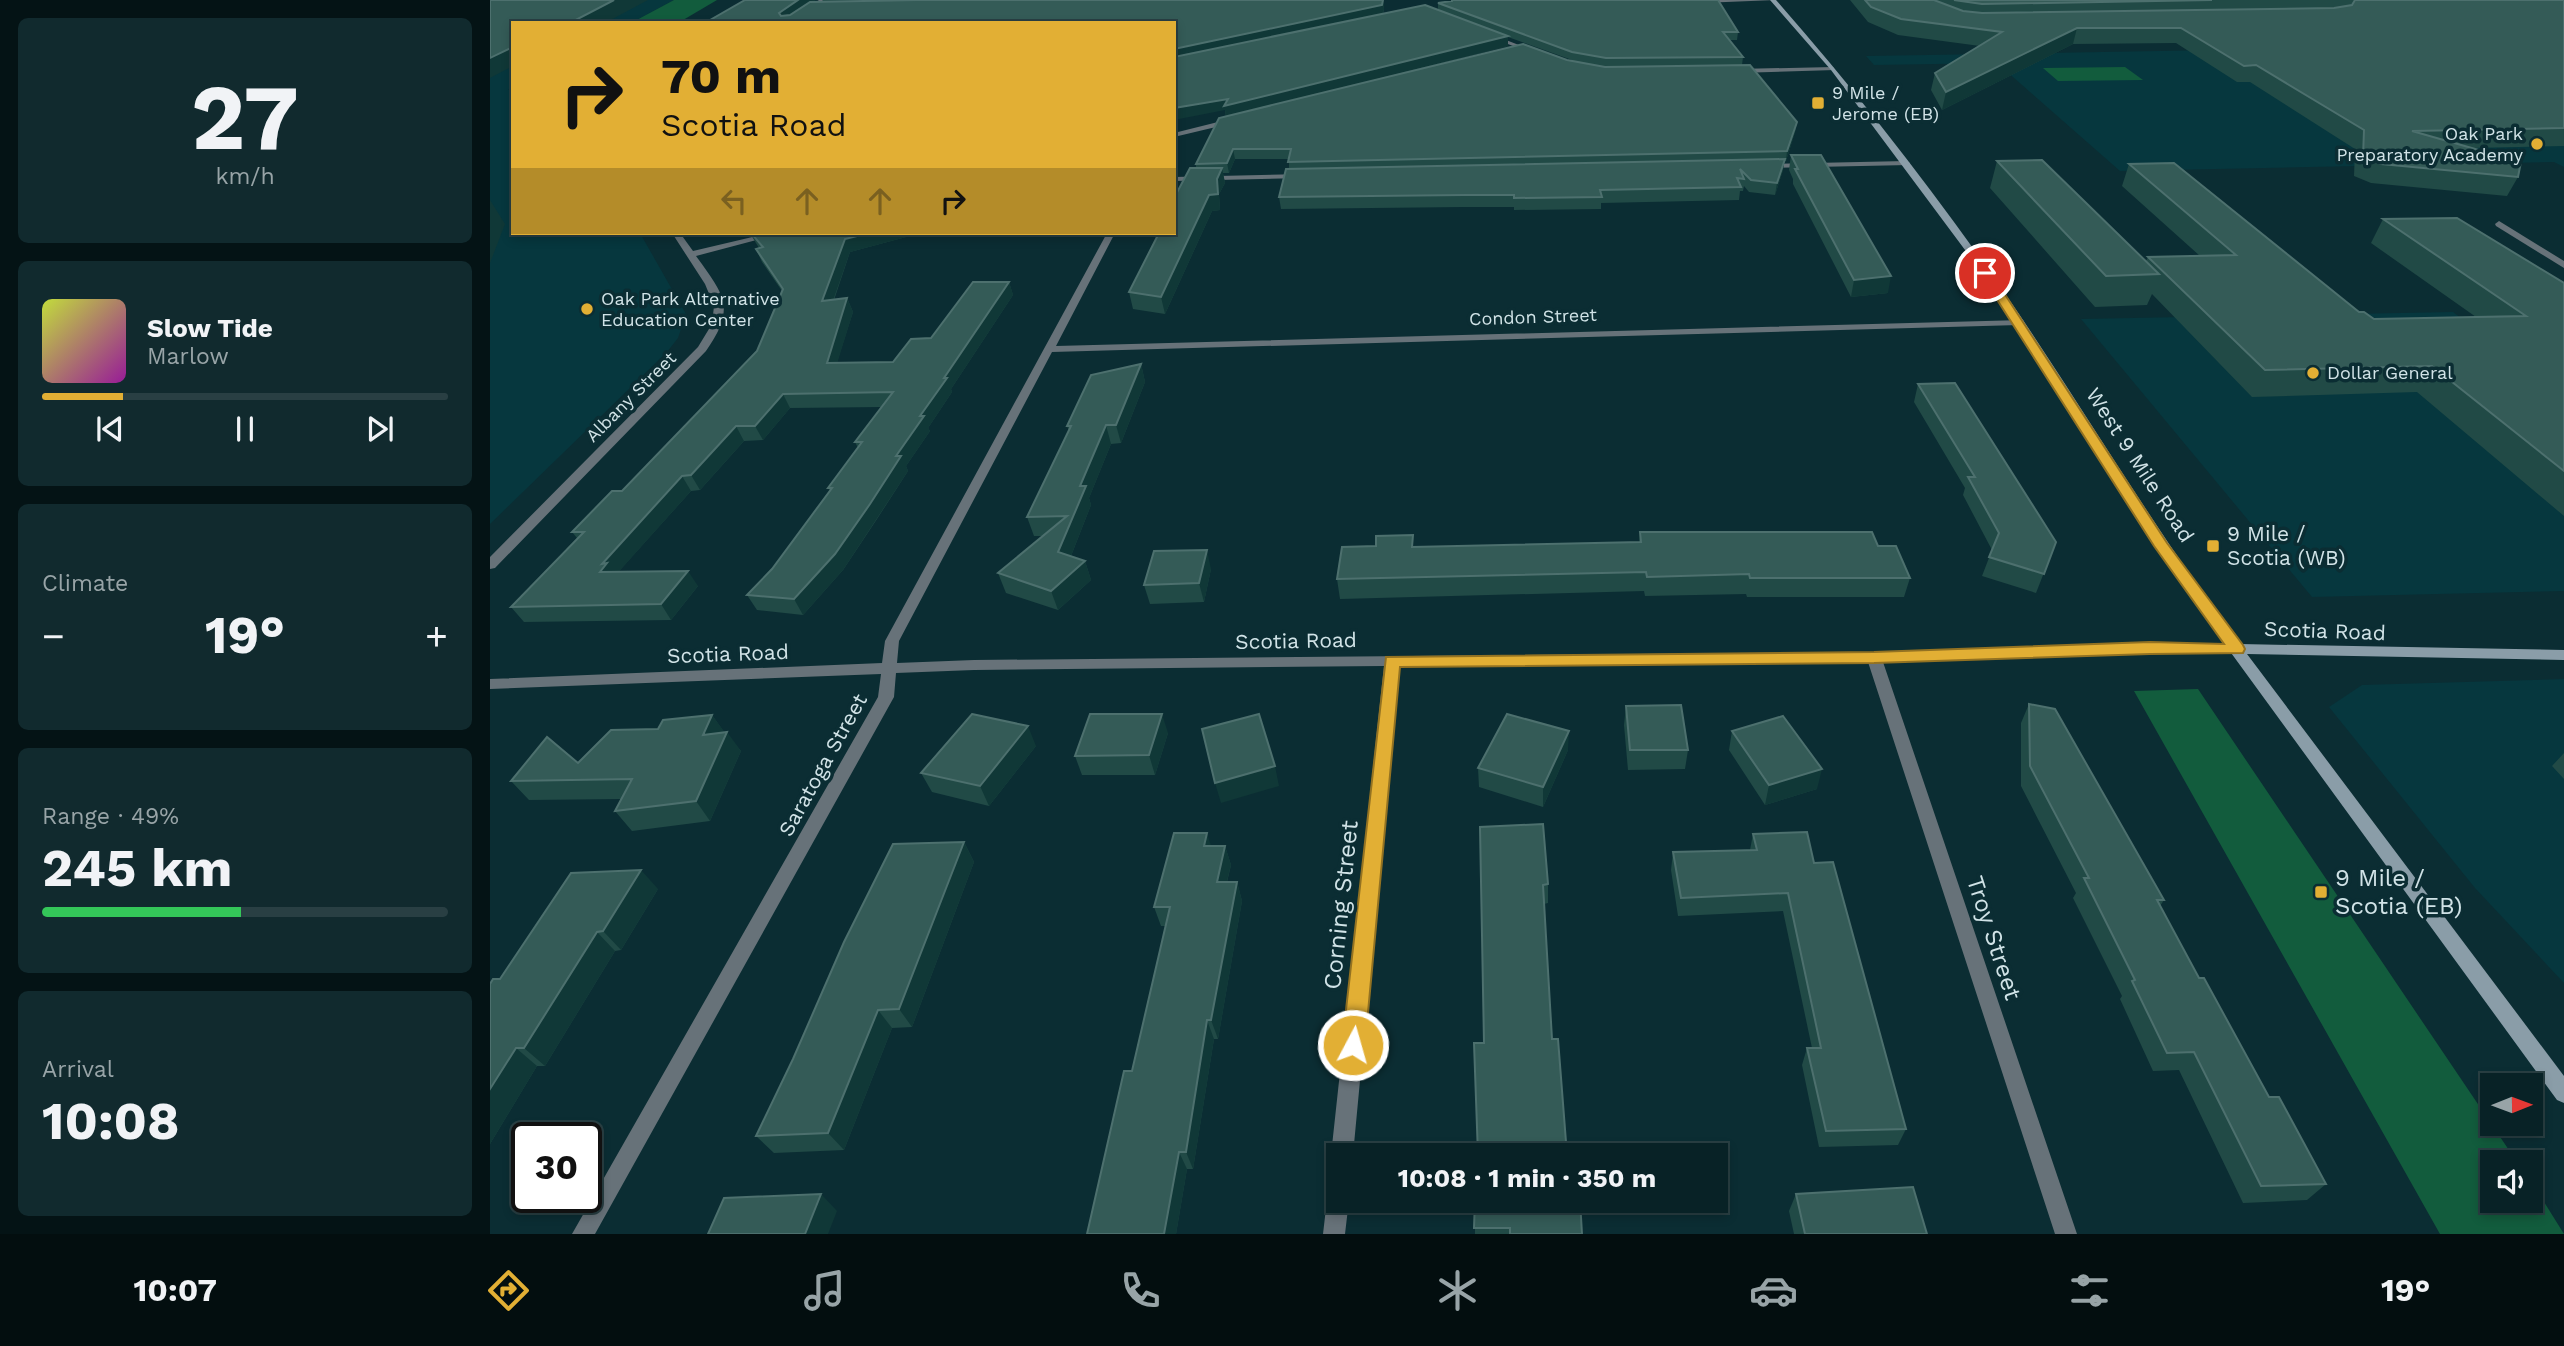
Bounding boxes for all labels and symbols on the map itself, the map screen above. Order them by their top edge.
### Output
place label: 9 Mile / Jerome (EB) [1832,82,1939,124]
marker: 9 Mile / Jerome (EB) [1810,95,1826,111]
place label: Oak Park Preparatory Academy [2336,123,2524,165]
marker: Oak Park Preparatory Academy [2529,136,2545,152]
pin [1955,243,2015,303]
place label: Oak Park Alternative Education Center [601,288,780,330]
marker: Oak Park Alternative Education Center [579,301,595,317]
street label: Condon Street [1469,304,1598,329]
street label: Albany Street [581,347,680,446]
place label: Dollar General [2327,362,2453,383]
marker: Dollar General [2305,365,2321,381]
street label: West 9 Mile Road [2081,383,2200,547]
place label: 9 Mile / Scotia (WB) [2227,521,2346,570]
marker: 9 Mile / Scotia (WB) [2205,538,2221,554]
street label: Scotia Road [2264,616,2386,645]
street label: Scotia Road [1235,627,1357,654]
street label: Scotia Road [667,639,789,668]
street label: Saratoga Street [773,689,872,840]
street label: Corning Street [1318,819,1364,991]
place label: 9 Mile / Scotia (EB) [2335,864,2462,920]
street label: Troy Street [1961,873,2027,1003]
marker: 9 Mile / Scotia (EB) [2313,884,2329,900]
position arrow [1316,1008,1390,1082]
north arrow [2480,1073,2543,1136]
speed limit sign: 30 [511,1122,602,1213]

